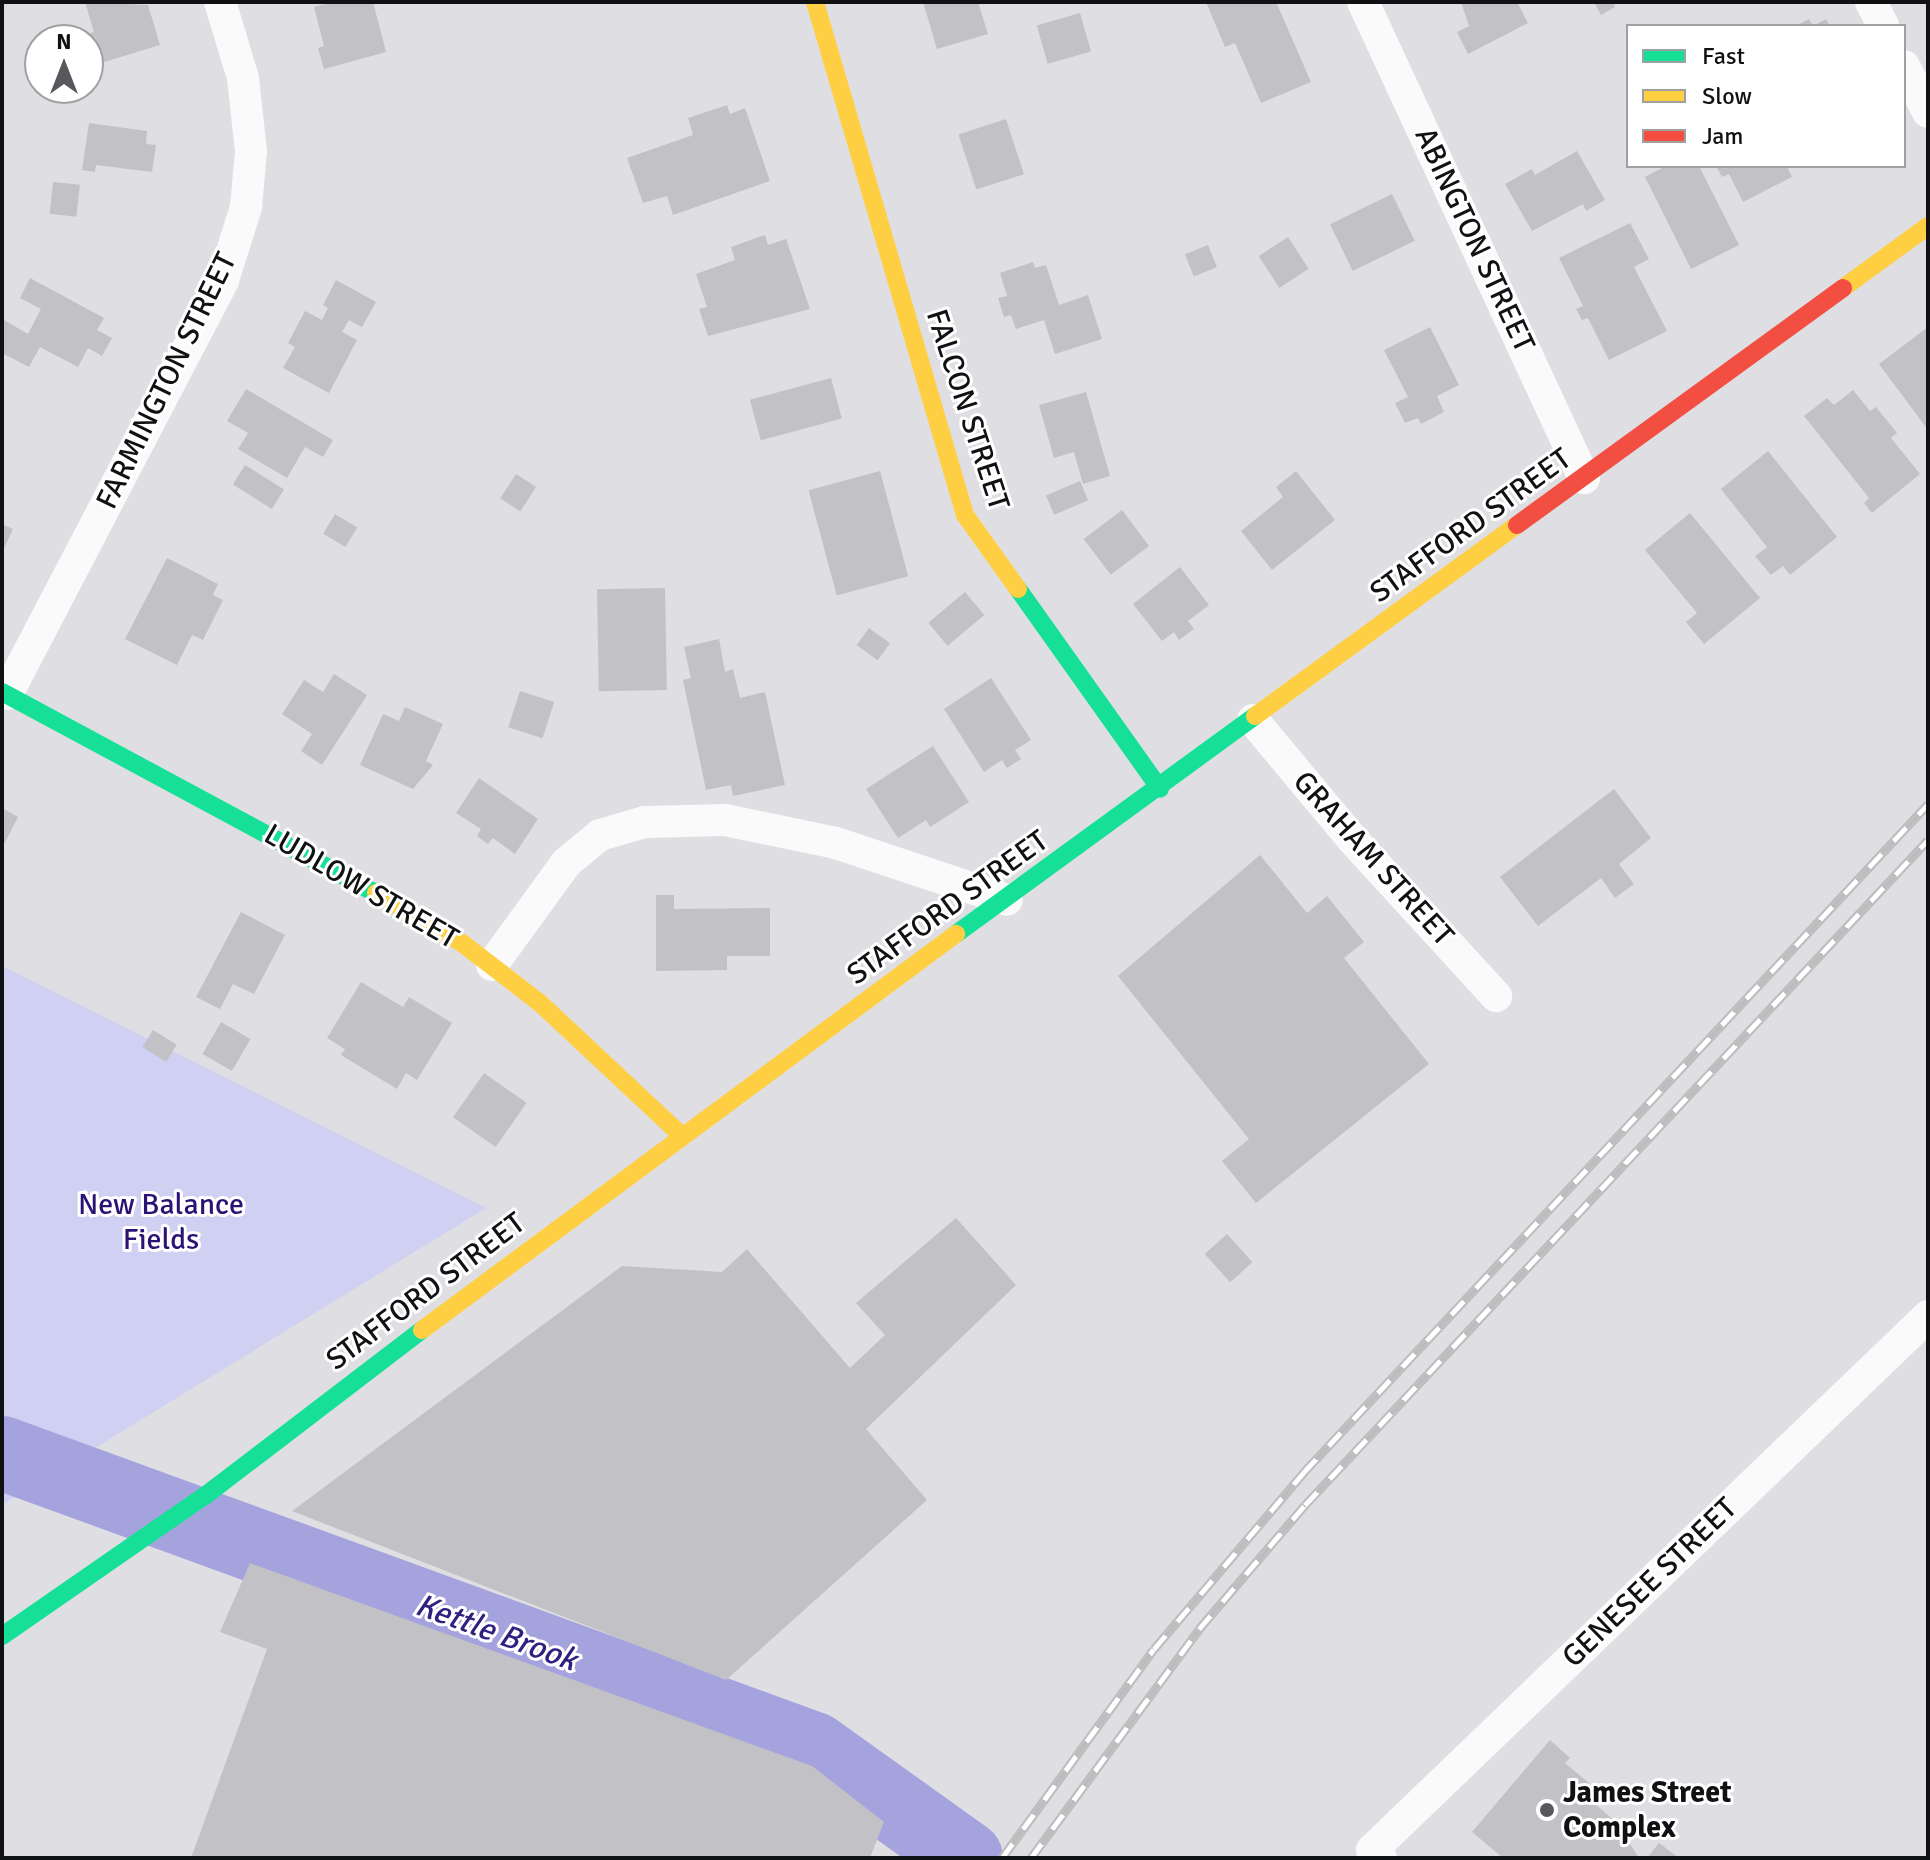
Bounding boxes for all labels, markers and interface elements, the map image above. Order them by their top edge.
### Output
north arrow [24,24,104,104]
legend [1626,24,1906,168]
text: N [56,28,72,55]
text: Fast [1702,41,1745,71]
text: Slow [1702,81,1752,111]
text: Jam [1702,121,1743,151]
street label: ABINGTON STREET [1406,122,1542,358]
street label: FARMINGTON STREET [89,247,245,515]
street label: FALCON STREET [918,305,1016,515]
street label: STAFFORD STREET [1364,441,1578,611]
street label: GRAHAM STREET [1285,764,1461,954]
street label: LUDLOW STREET [257,817,465,957]
street label: STAFFORD STREET [841,823,1055,993]
park label: New Balance Fields [78,1187,244,1258]
street label: STAFFORD STREET [320,1206,532,1378]
street label: GENESEE STREET [1555,1491,1745,1675]
water label: Kettle Brook [410,1586,582,1680]
place label: James Street Complex [1563,1775,1731,1846]
marker: James Street Complex [1538,1801,1556,1819]

